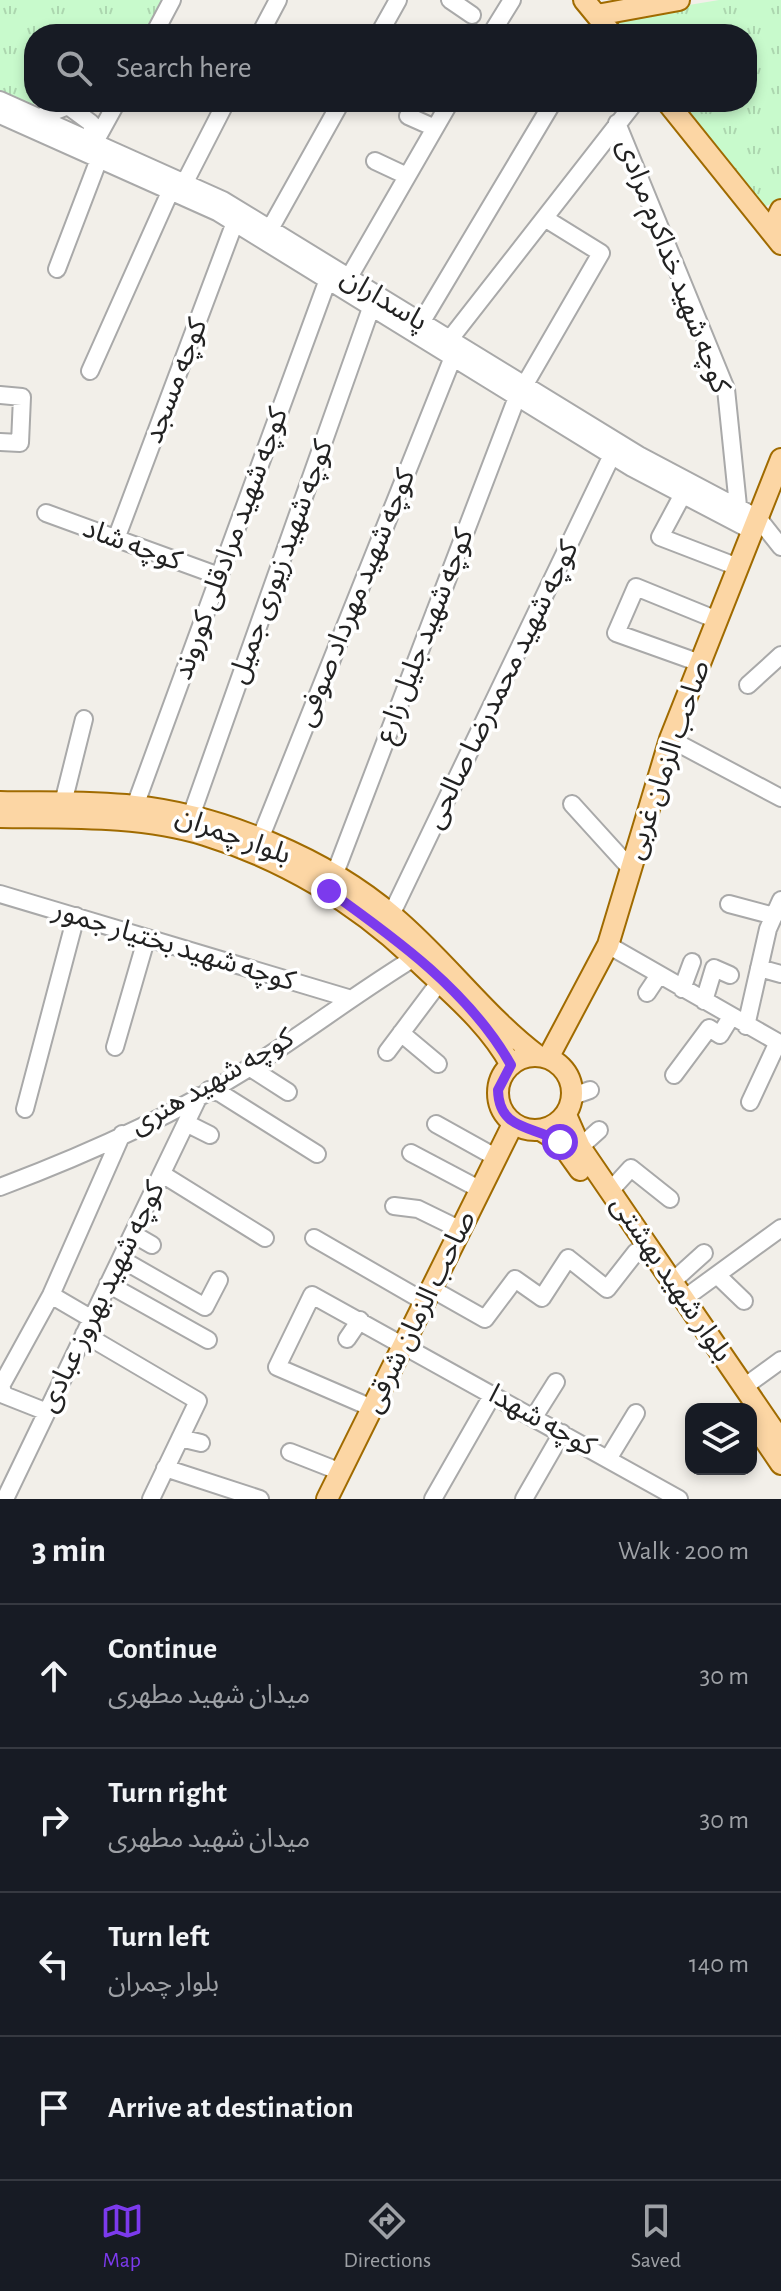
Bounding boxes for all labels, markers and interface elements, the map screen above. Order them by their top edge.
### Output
search box [24,24,757,112]
icon: search [52,46,96,90]
text: Search here [116,53,252,83]
street label: کوچه شهید خداکرم مرادی [607,135,735,399]
street label: پاسداران [335,263,432,338]
street label: کوچه مسجد [140,315,215,448]
street label: کوچه شهید مرادقلی کوروند [169,404,295,684]
street label: کوچه شهید زیوری جمیل [224,436,340,688]
street label: کوچه شهید مهرداد صوفی [292,465,422,731]
street label: کوچه شاد [78,514,186,578]
street label: کوچه شهید جلیل زارع [371,525,484,749]
street label: کوچه شهید محمدرضا صالحی [420,537,586,834]
street label: صاحب الزمان غربی [621,657,716,863]
street label: بلوار چمران [171,802,294,872]
route end [311,873,347,909]
street label: کوچه شهید بختیار جمور [48,896,299,998]
street label: کوچه شهید هنری [125,1024,300,1142]
route start [542,1124,578,1160]
street label: کوچه شهید بهروز عبادی [34,1177,172,1417]
street label: بلوار شهید بهشتی [604,1191,737,1368]
street label: صاحب الزمان شرقی [359,1207,482,1418]
street label: کوچه شهدا [483,1380,600,1464]
map controls [685,1403,757,1475]
button: layers [685,1403,757,1475]
text: 3 min [32,1534,106,1568]
text: Walk · 200 m [618,1538,749,1564]
text: Continue [108,1634,217,1664]
icon: ahead [32,1654,76,1698]
text: 30 m [699,1663,749,1689]
text: میدان شهید مطهری [108,1682,310,1708]
text: Turn right [108,1778,227,1808]
icon: right [32,1798,76,1842]
text: 30 m [699,1807,749,1833]
text: میدان شهید مطهری [108,1826,310,1852]
text: Turn left [108,1922,209,1952]
icon: left [32,1942,76,1986]
text: 140 m [689,1951,749,1977]
text: بلوار چمران [108,1970,219,1996]
icon: arrive [32,2086,76,2130]
text: Arrive at destination [108,2093,354,2123]
tab: Map [100,2199,144,2273]
tab: Directions [343,2199,431,2273]
tab: Saved [631,2199,681,2273]

